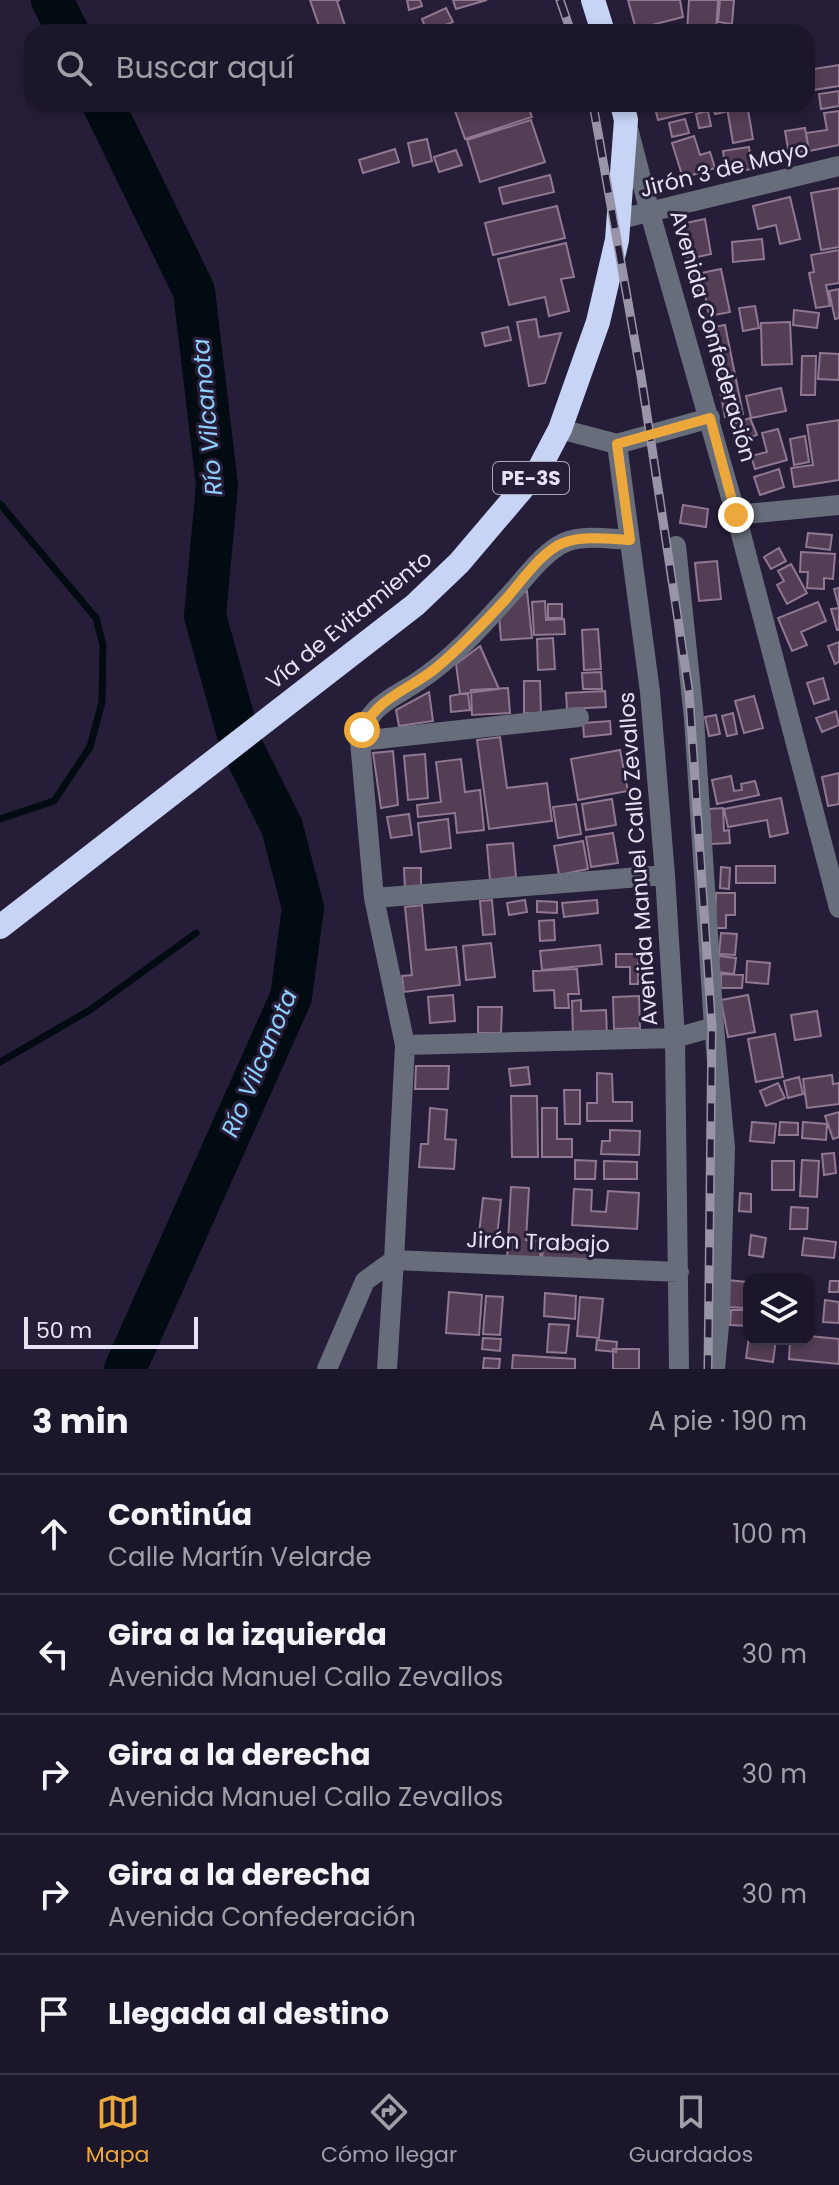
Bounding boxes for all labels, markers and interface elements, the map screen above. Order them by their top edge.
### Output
search box [24,24,815,112]
icon: search [52,46,96,90]
text: Buscar aquí [116,46,294,89]
street label: Jirón 3 de Mayo [636,133,812,205]
street label: Avenida Confederación [662,207,764,465]
water label: Río Vilcanota [184,337,230,497]
road number: PE-3S [493,462,569,494]
route end [718,497,754,533]
street label: Vía de Evitamiento [260,543,438,697]
street label: Avenida Manuel Callo Zevallos [611,691,665,1027]
route start [344,712,380,748]
water label: Río Vilcanota [213,984,305,1142]
street label: Jirón Trabajo [466,1224,610,1260]
map controls [743,1273,815,1345]
button: layers [743,1273,815,1345]
scale bar [24,1313,198,1349]
text: 50 m [36,1315,92,1346]
text: 3 min [32,1397,129,1445]
text: A pie · 190 m [648,1403,807,1439]
text: Continúa [108,1493,252,1536]
icon: ahead [32,1512,76,1556]
text: 100 m [732,1516,807,1552]
text: Calle Martín Velarde [108,1539,372,1575]
text: Gira a la izquierda [108,1613,387,1656]
icon: left [32,1632,76,1676]
text: 30 m [742,1636,807,1672]
text: Avenida Manuel Callo Zevallos [108,1659,503,1695]
text: Gira a la derecha [108,1733,371,1776]
icon: right [32,1752,76,1796]
text: 30 m [742,1756,807,1792]
text: Avenida Manuel Callo Zevallos [108,1779,503,1815]
text: Gira a la derecha [108,1853,371,1896]
icon: right [32,1872,76,1916]
text: 30 m [742,1876,807,1912]
text: Avenida Confederación [108,1899,416,1935]
icon: arrive [32,1992,76,2036]
text: Llegada al destino [108,1992,389,2035]
tab: Mapa [86,2090,149,2171]
tab: Cómo llegar [321,2090,457,2171]
tab: Guardados [629,2090,753,2171]

